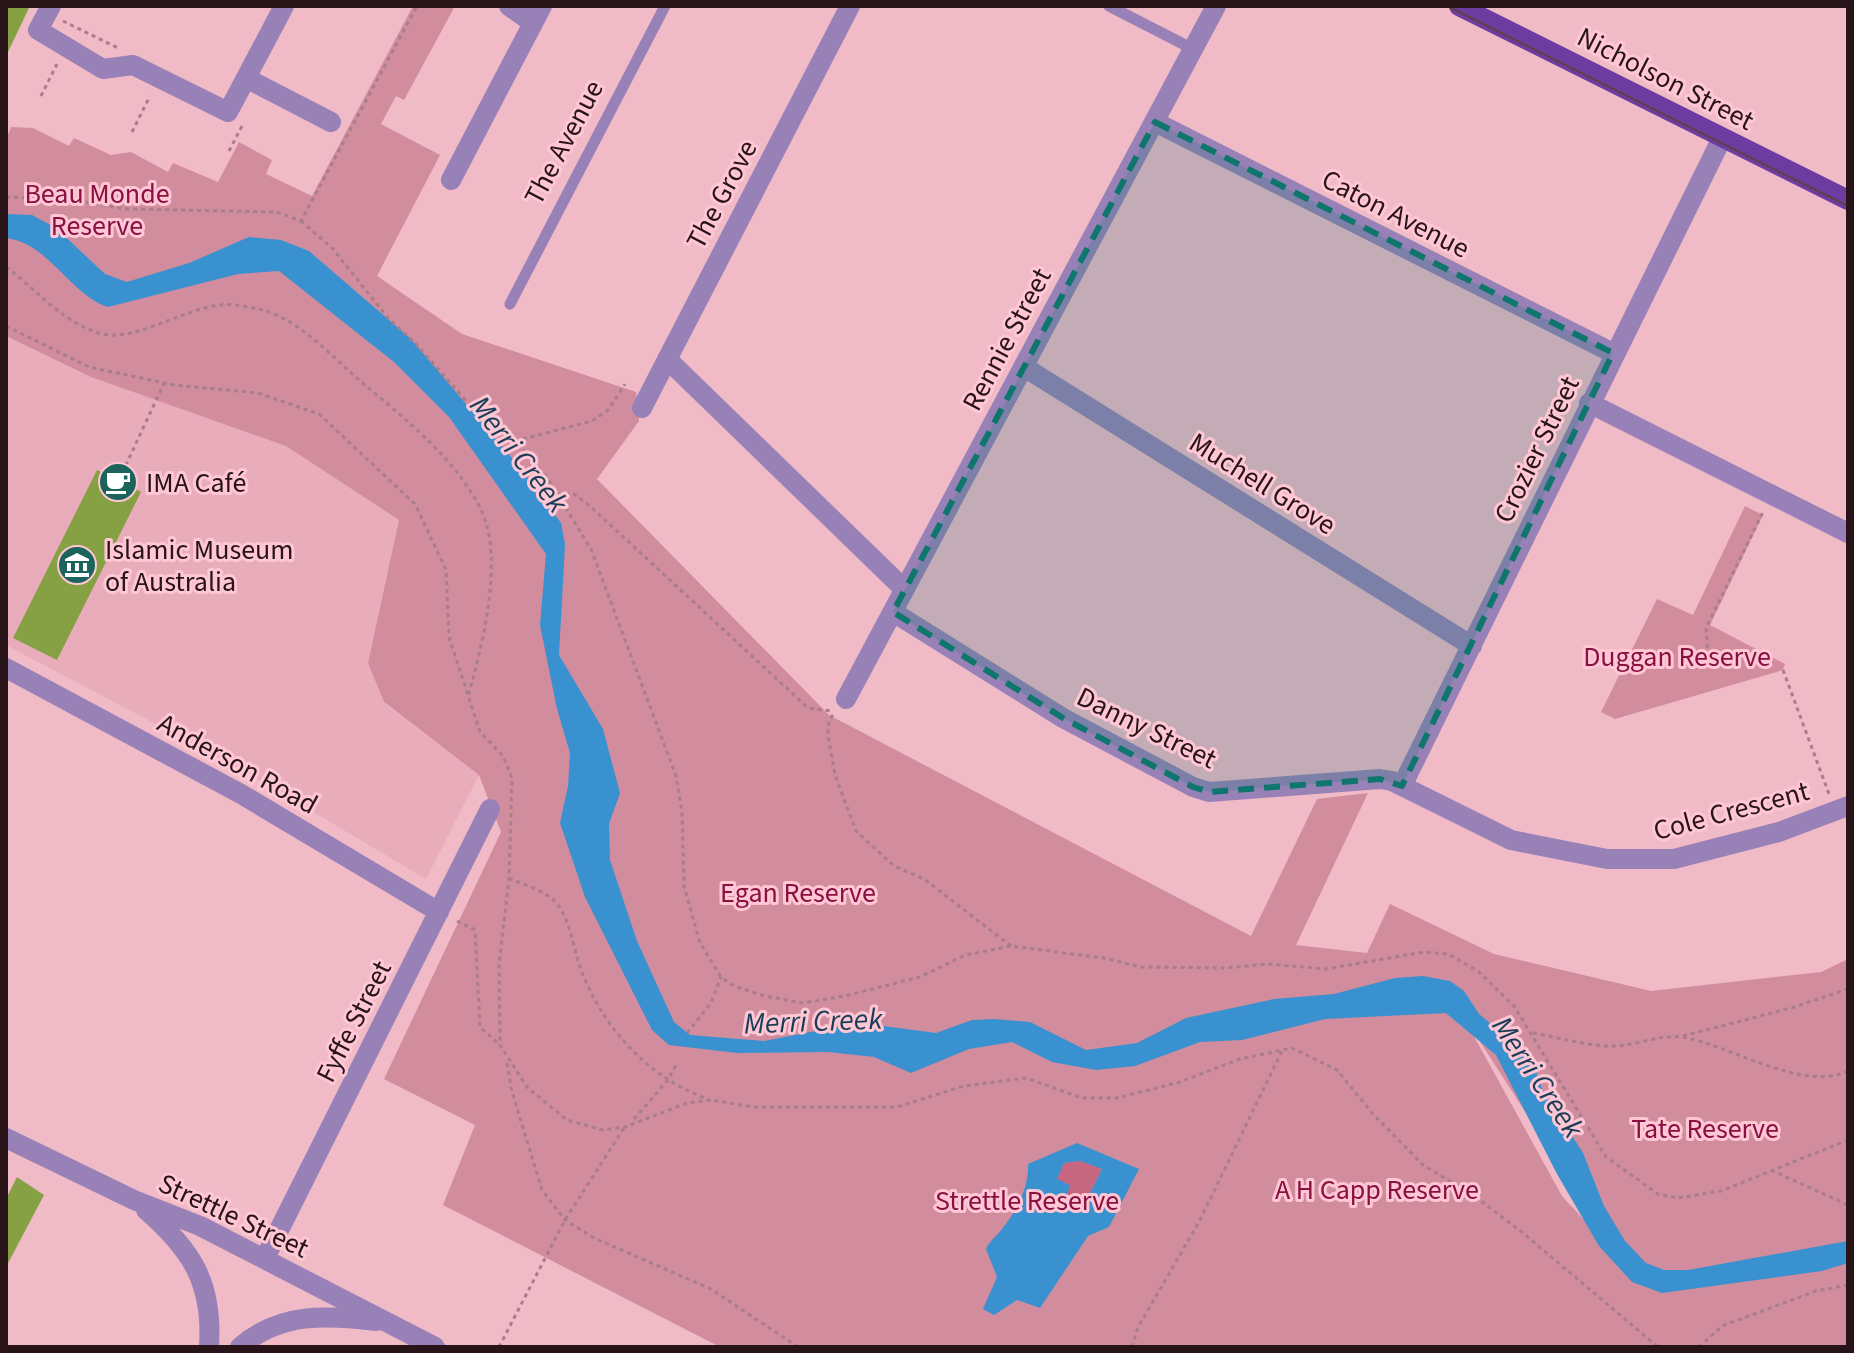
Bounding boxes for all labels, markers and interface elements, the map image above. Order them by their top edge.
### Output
street label: Nicholson Street [1570,17,1761,141]
street label: The Avenue [514,73,613,212]
street label: The Grove [676,133,767,256]
street label: Caton Avenue [1315,159,1476,268]
park label: Beau Monde Reserve [24,174,170,246]
street label: Rennie Street [952,260,1062,418]
street label: Crozier Street [1484,369,1590,529]
water label: Merri Creek [459,386,579,523]
street label: Muchell Grove [1181,423,1343,545]
cafe icon: IMA Café [97,461,139,503]
place label: IMA Café [146,463,246,503]
place label: Islamic Museum of Australia [105,530,293,602]
museum icon: Islamic Museum of Australia [56,544,98,586]
park label: Duggan Reserve [1583,637,1771,677]
street label: Danny Street [1070,677,1224,779]
street label: Anderson Road [150,703,325,824]
street label: Cole Crescent [1649,771,1814,851]
park label: Egan Reserve [720,873,876,913]
street label: Fyffe Street [306,953,402,1089]
water label: Merri Creek [743,998,884,1045]
water label: Merri Creek [1481,1008,1595,1147]
park label: Tate Reserve [1631,1109,1779,1149]
street label: Strettle Street [152,1164,316,1268]
park label: A H Capp Reserve [1275,1170,1479,1210]
park label: Strettle Reserve [935,1181,1119,1221]

